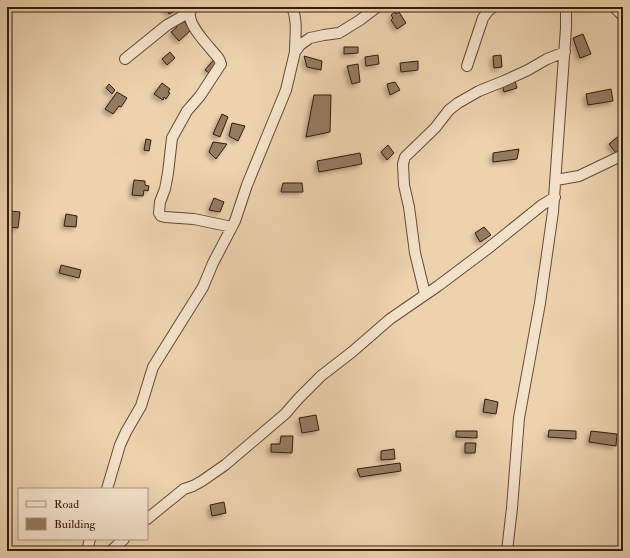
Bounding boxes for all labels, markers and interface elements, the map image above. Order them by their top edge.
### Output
legend [18,488,148,540]
text: Road [54,497,79,512]
text: Building [54,517,97,532]

